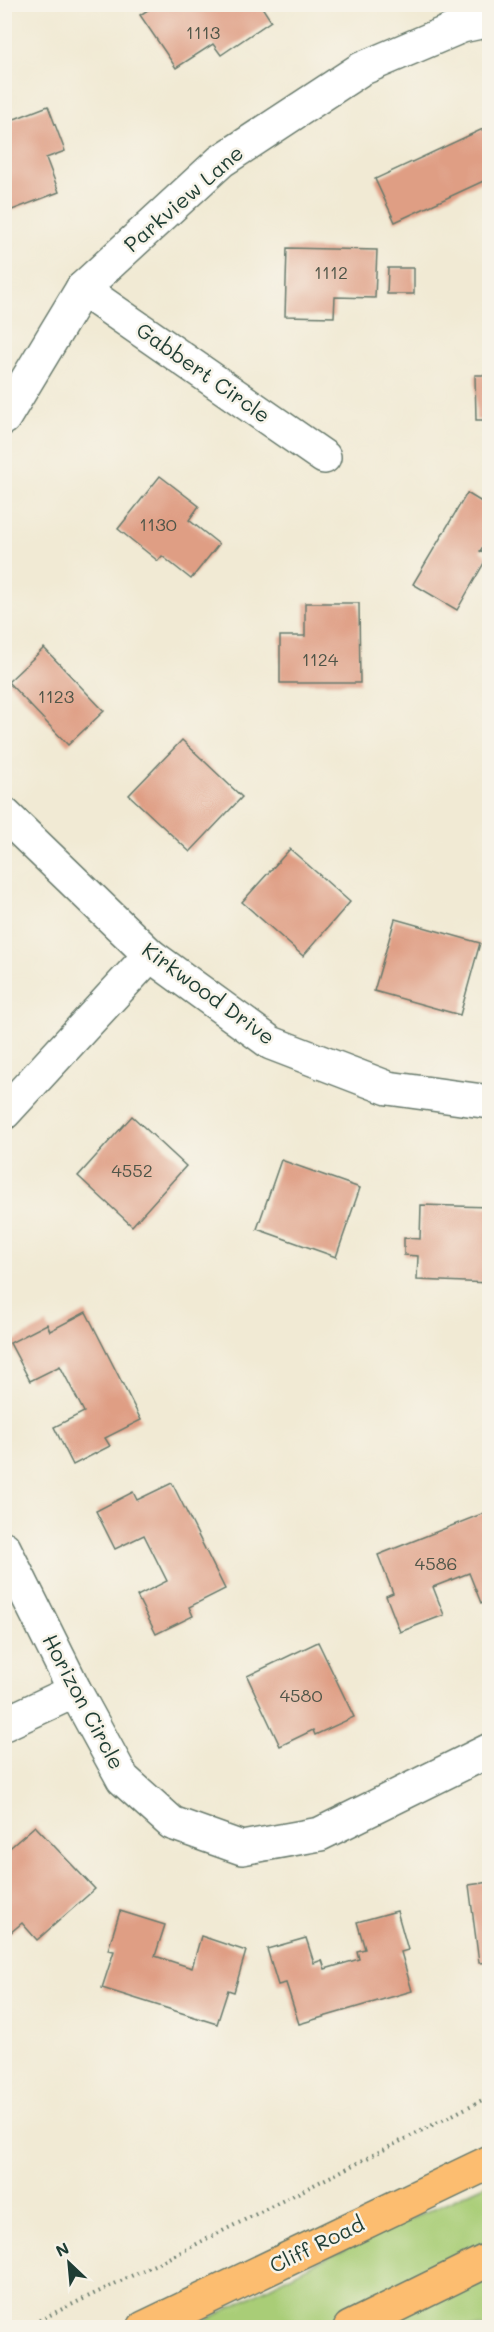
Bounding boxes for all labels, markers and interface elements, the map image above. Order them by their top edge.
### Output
house number: 1113 [186,20,220,44]
street label: Parkview Lane [118,139,248,257]
house number: 1112 [314,260,348,284]
street label: Gabbert Circle [132,316,276,428]
house number: 1130 [139,512,177,536]
house number: 1124 [302,647,339,671]
house number: 1123 [38,684,74,708]
street label: Kirkwood Drive [137,936,281,1050]
house number: 4552 [111,1158,153,1182]
house number: 4586 [415,1551,457,1575]
street label: Horizon Circle [37,1629,131,1774]
house number: 4580 [279,1683,323,1707]
street label: Cliff Road [265,2209,368,2278]
north arrow [39,2233,99,2293]
text: N [52,2237,72,2261]

